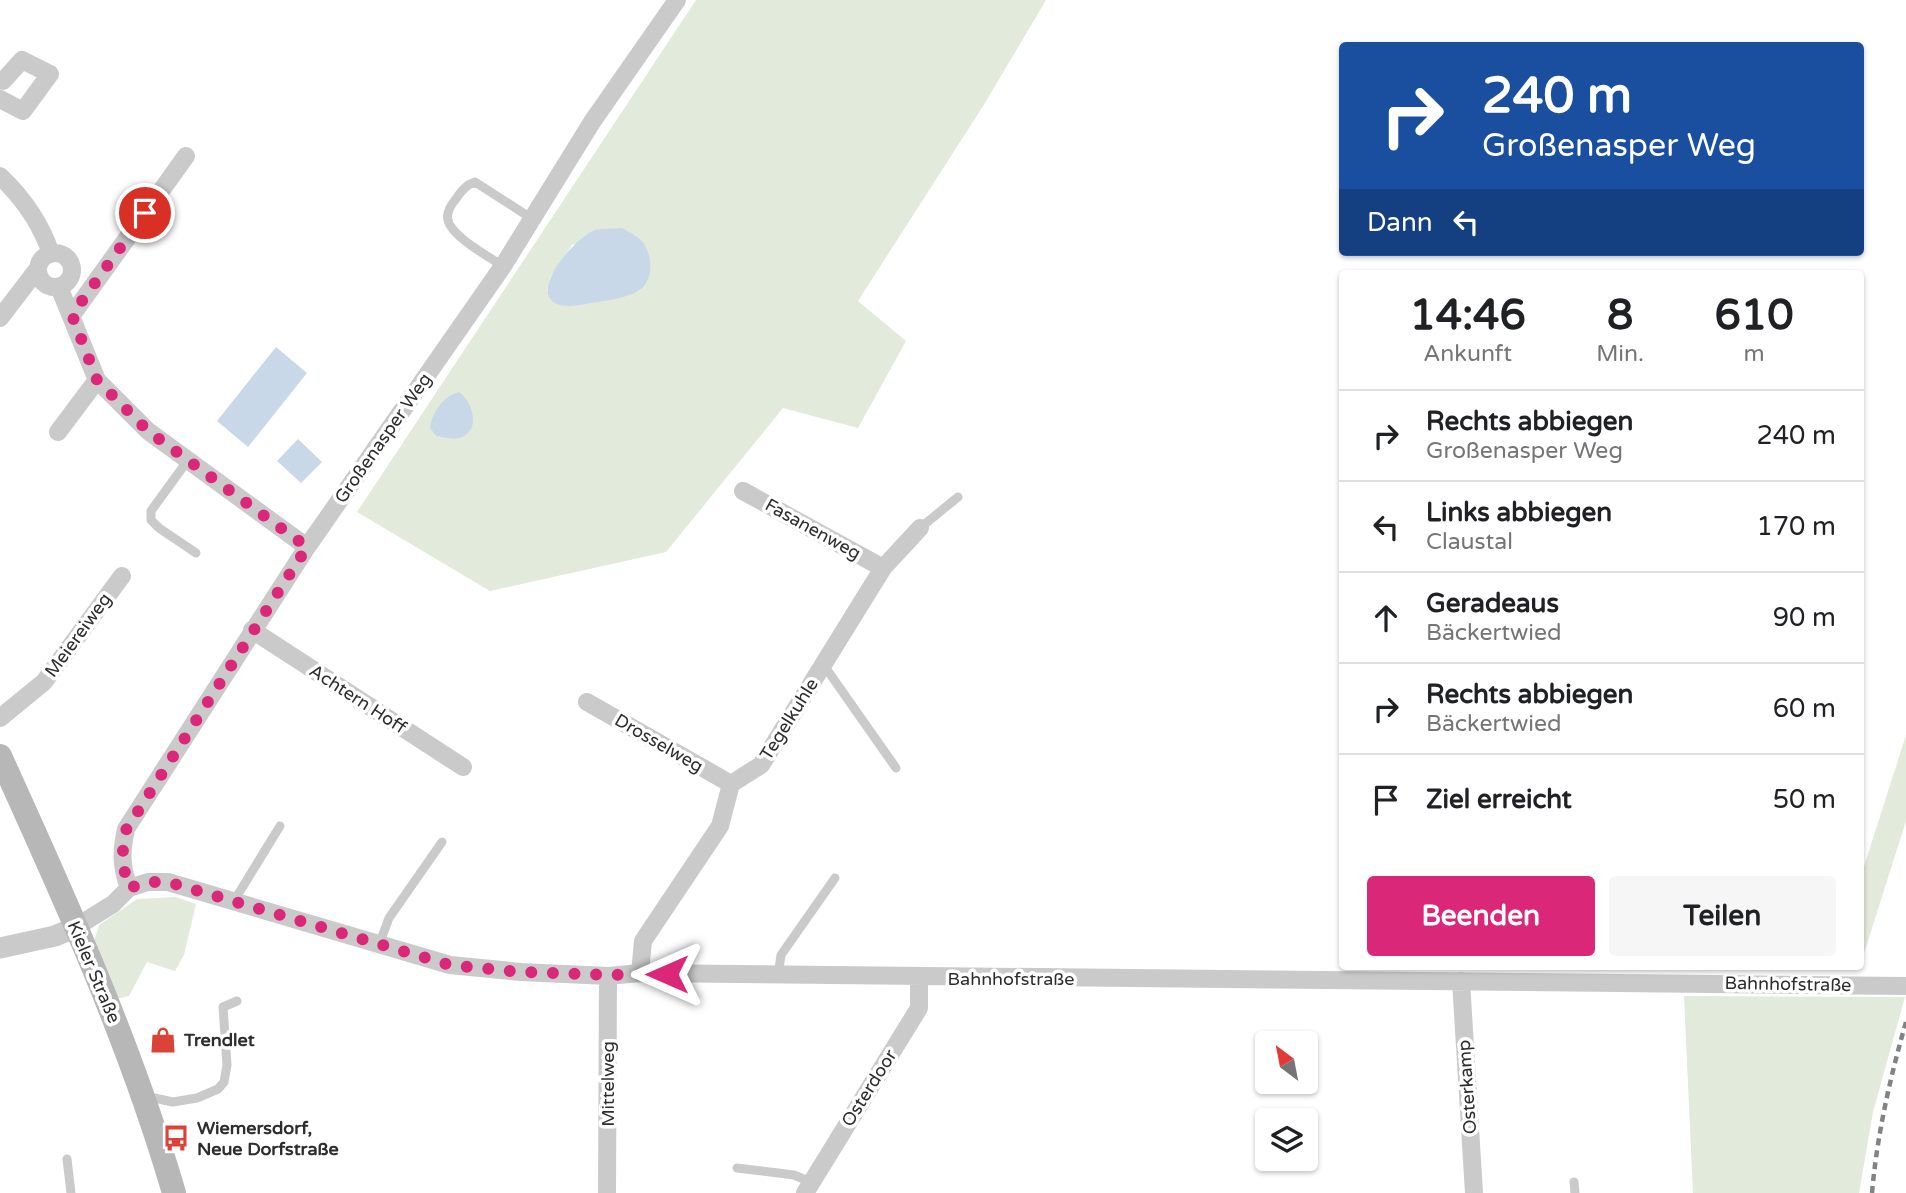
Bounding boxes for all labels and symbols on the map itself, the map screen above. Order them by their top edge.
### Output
pin [115,183,175,243]
street label: Großenasper Weg [330,369,436,507]
street label: Fasanenweg [761,494,865,564]
street label: Meiereiweg [40,589,116,681]
street label: Achtern Hoff [305,660,411,739]
street label: Tegelkuhle [755,674,823,764]
street label: Drosselweg [611,709,707,777]
street label: Kieler Straße [63,918,125,1026]
position arrow [630,937,704,1011]
street label: Bahnhofstraße [948,968,1074,990]
street label: Bahnhofstraße [1724,972,1852,996]
shop icon: Trendlet [148,1025,178,1055]
place label: Trendlet [183,1029,255,1051]
north arrow [1255,1031,1318,1094]
street label: Osterkamp [1453,1039,1481,1135]
street label: Mittelweg [597,1041,619,1127]
street label: Osterdoor [837,1045,901,1131]
place label: Wiemersdorf, Neue Dorfstraße [197,1117,339,1160]
bus stop icon: Wiemersdorf, Neue Dorfstraße [161,1123,191,1153]

